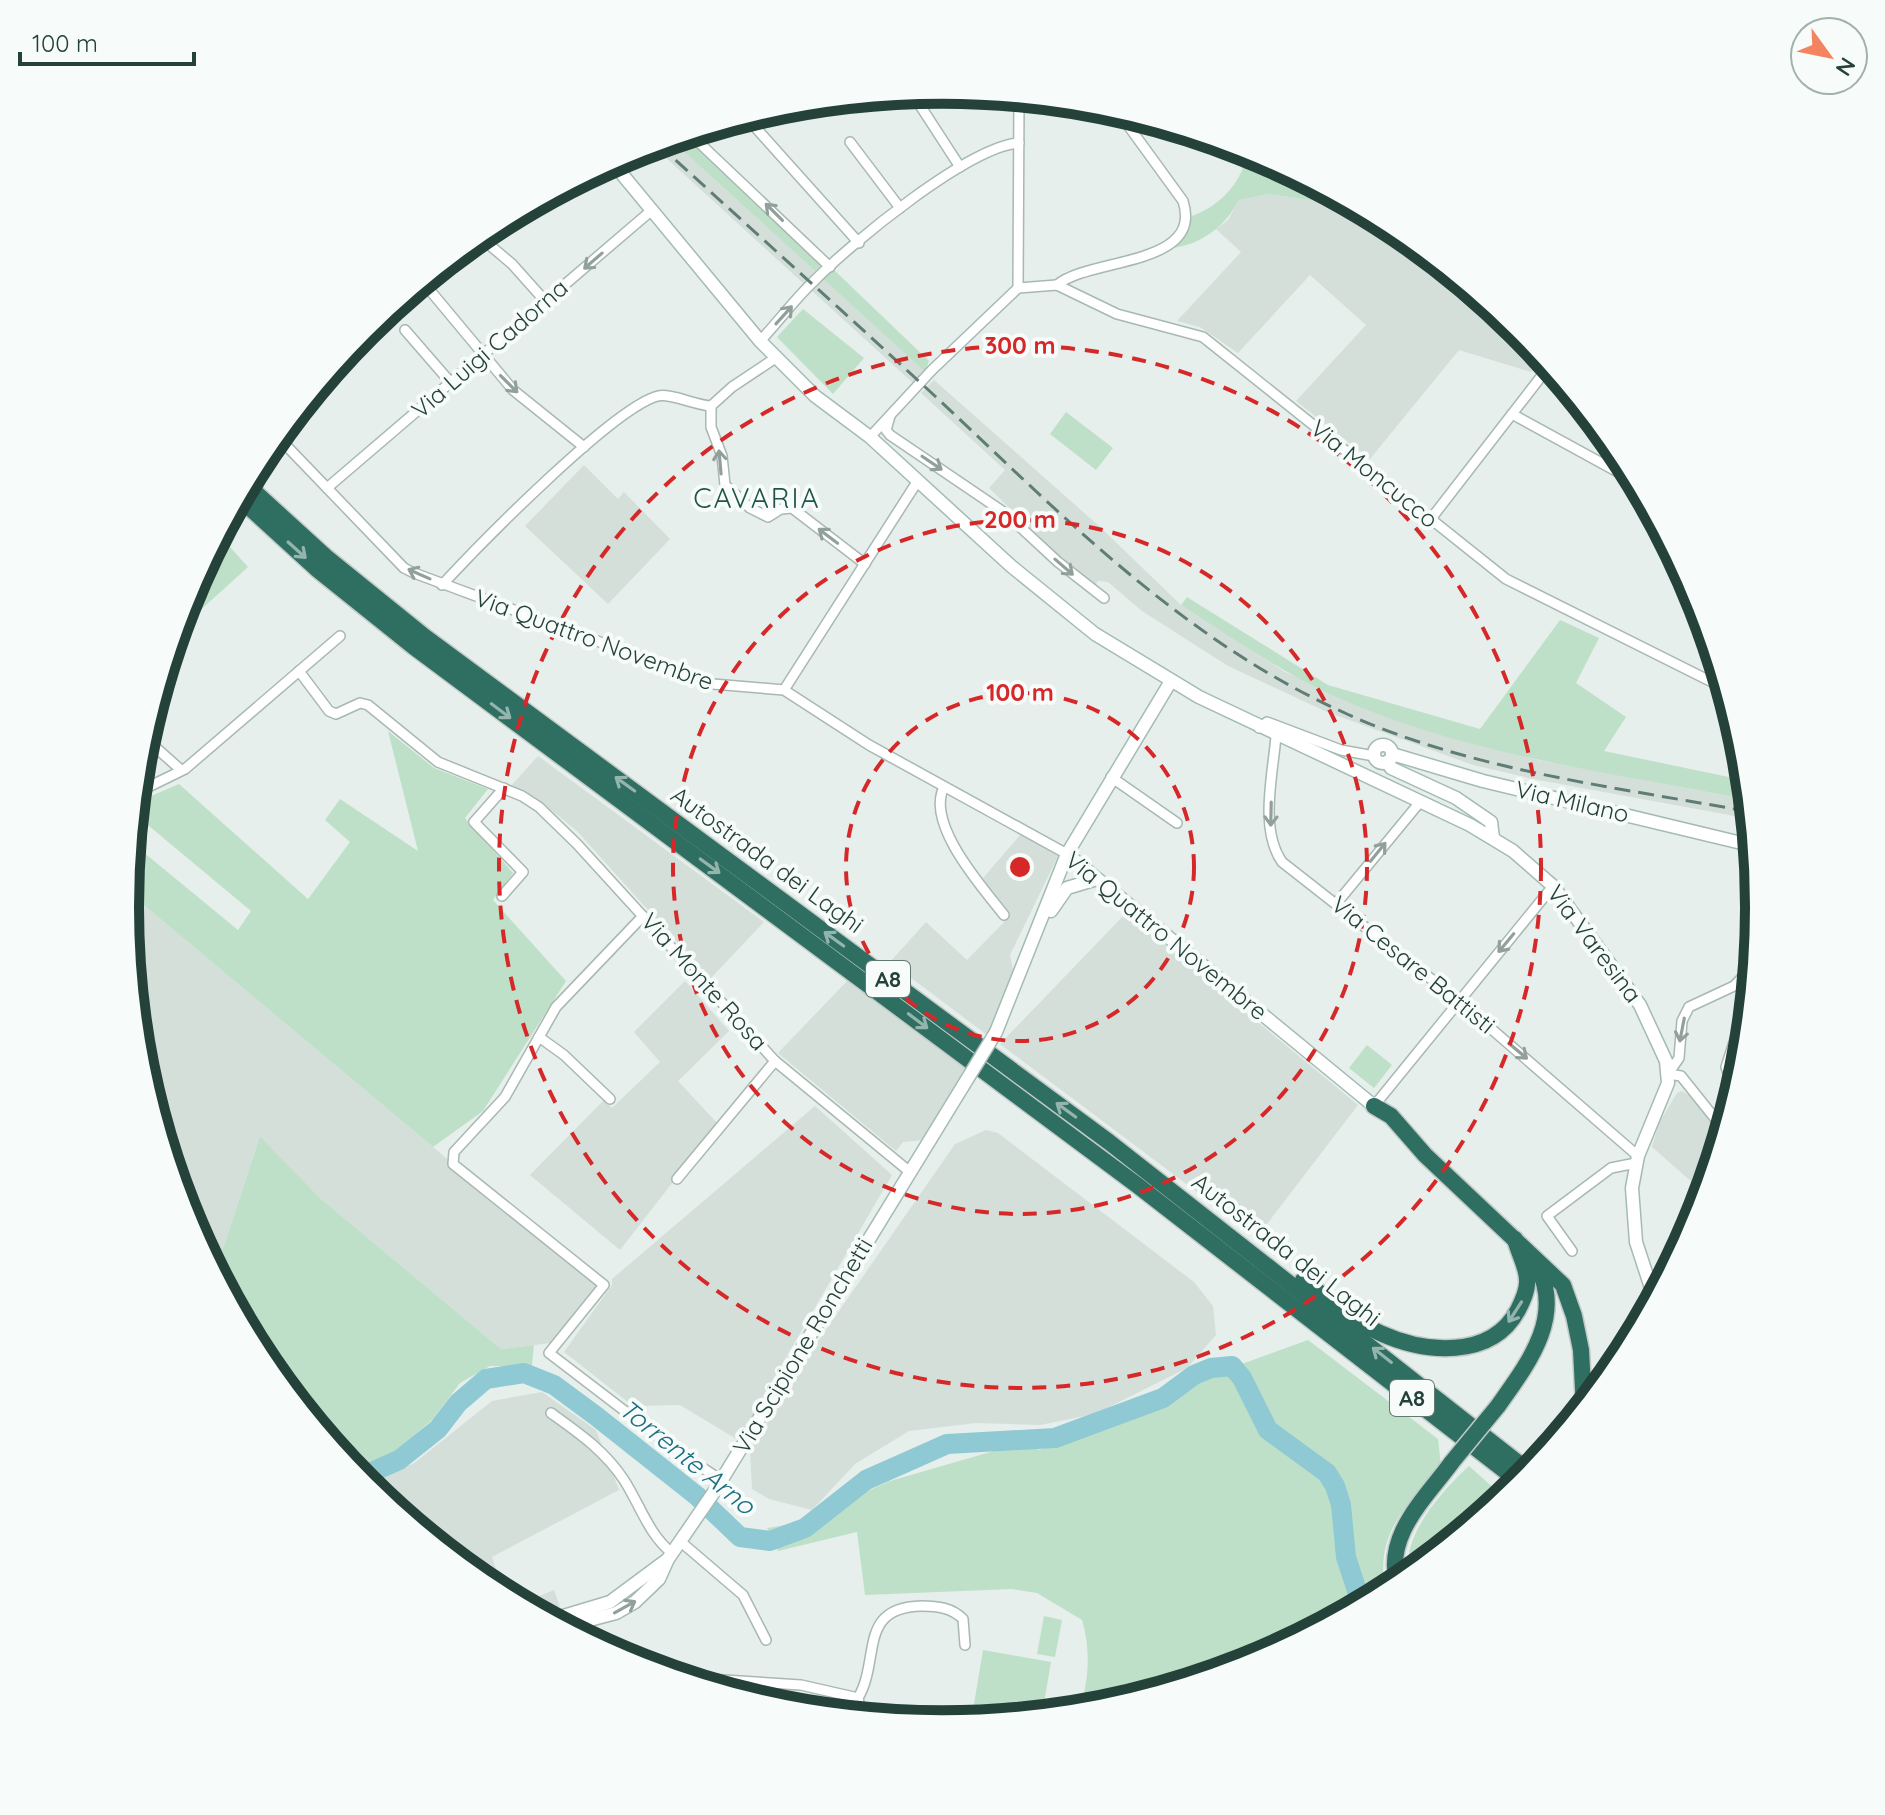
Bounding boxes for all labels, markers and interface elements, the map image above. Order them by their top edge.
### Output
scale bar [20,16,194,66]
north arrow [1789,16,1869,96]
text: 100 m [32,28,98,58]
text: N [1830,52,1862,81]
one-way arrow [765,203,785,223]
one-way arrow [583,252,603,270]
street label: Via Luigi Cadorna [405,272,574,424]
one-way arrow [774,305,792,325]
text: 300 m [984,330,1056,360]
one-way arrow [499,374,518,394]
street label: Via Moncucco [1305,413,1445,534]
one-way arrow [712,449,727,475]
one-way arrow [920,455,942,471]
district label: CAVARIA [693,480,821,515]
text: 200 m [984,504,1056,534]
one-way arrow [818,528,839,545]
one-way arrow [286,541,306,559]
one-way arrow [1053,558,1073,576]
one-way arrow [407,566,431,581]
street label: Via Quattro Novembre [471,582,718,696]
text: 100 m [986,677,1054,707]
one-way arrow [489,703,511,720]
street label: Via Milano [1513,773,1632,829]
one-way arrow [615,776,636,793]
street label: Autostrada dei Laghi [665,779,870,939]
one-way arrow [1263,800,1279,827]
one-way arrow [1369,843,1387,863]
street label: Via Quattro Novembre [1059,844,1274,1026]
centre of rings [1006,853,1034,881]
one-way arrow [699,857,720,874]
street label: Via Varesina [1541,879,1649,1008]
street label: Via Cesare Battisti [1326,889,1502,1040]
street label: Via Monte Rosa [635,906,774,1056]
one-way arrow [824,930,845,947]
one-way arrow [1497,933,1515,953]
road number: A8 [866,961,910,997]
one-way arrow [907,1013,929,1029]
one-way arrow [1673,1017,1688,1043]
one-way arrow [1507,1042,1527,1060]
one-way arrow [1056,1102,1077,1119]
street label: Autostrada dei Laghi [1186,1166,1387,1332]
street label: Via Scipione Ronchetti [726,1232,879,1459]
one-way arrow [1507,1301,1524,1323]
one-way arrow [1372,1347,1393,1364]
road number: A8 [1390,1380,1434,1416]
water label: Torrente Arno [613,1392,763,1522]
one-way arrow [613,1599,637,1614]

